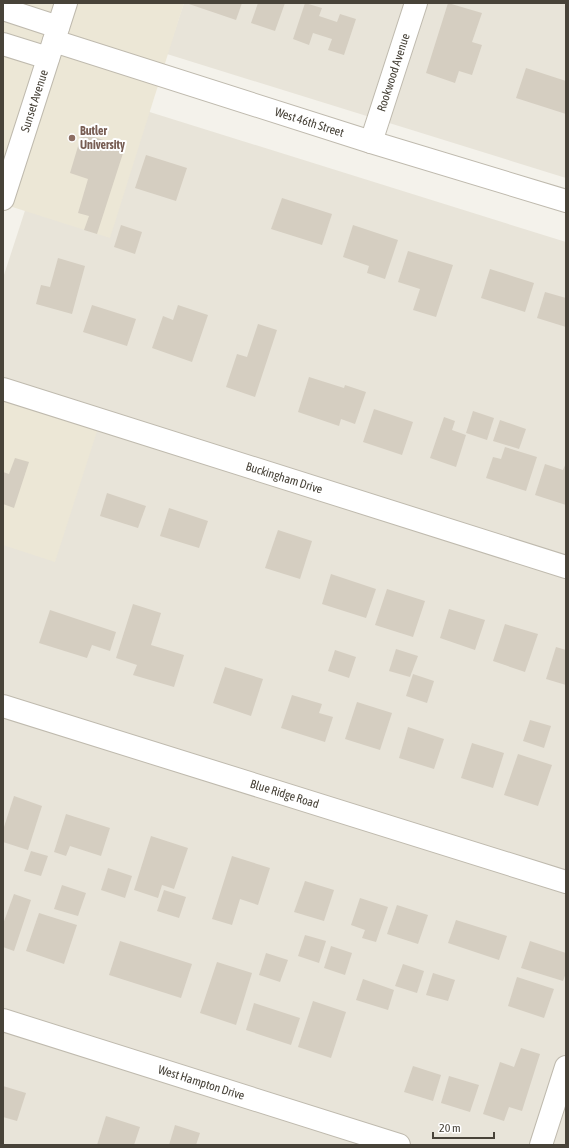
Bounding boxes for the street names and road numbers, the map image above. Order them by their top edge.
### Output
street label: Rookwood Avenue [374,32,413,113]
street label: Sunset Avenue [18,68,51,134]
street label: West 46th Street [273,105,346,140]
street label: Buckingham Drive [244,459,324,497]
street label: Blue Ridge Road [248,777,321,811]
street label: West Hampton Drive [156,1062,246,1103]

